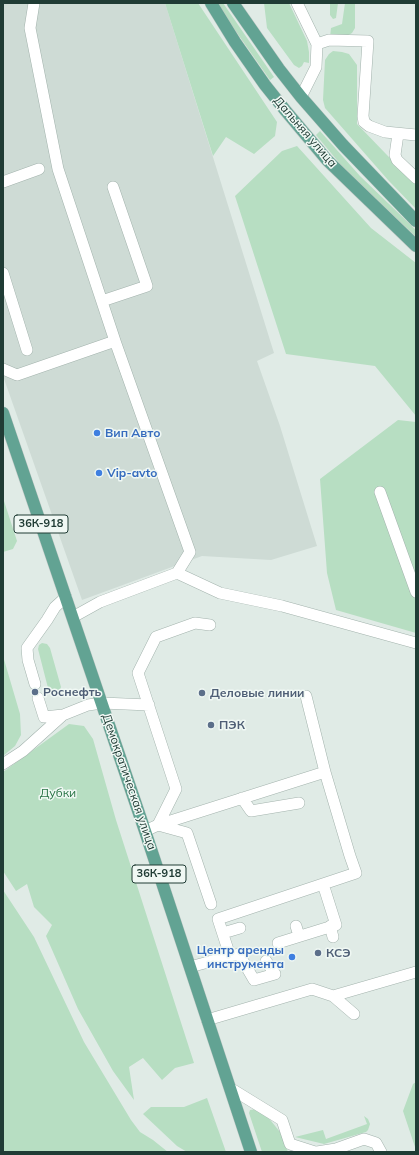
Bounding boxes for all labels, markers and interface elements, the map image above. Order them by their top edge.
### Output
street label: Дальняя улица [270,94,340,170]
place label: Вип Авто [105,426,160,440]
marker: Вип Авто [92,428,102,438]
place label: Vip-avto [107,466,157,480]
marker: Vip-avto [94,468,104,478]
road number: 36К-918 [14,515,68,533]
place label: Роснефть [43,685,101,699]
place label: Деловые линии [210,686,304,700]
marker: Роснефть [30,687,40,697]
marker: Деловые линии [197,688,207,698]
street label: Демократическая улица [99,712,159,852]
place label: ПЭК [219,718,245,732]
marker: ПЭК [206,720,216,730]
park label: Дубки [40,786,76,800]
road number: 36К-918 [132,865,186,883]
place label: Центр аренды инструмента [197,943,284,971]
place label: КСЭ [326,946,351,960]
marker: КСЭ [313,948,323,958]
marker: Центр аренды инструмента [287,952,297,962]

